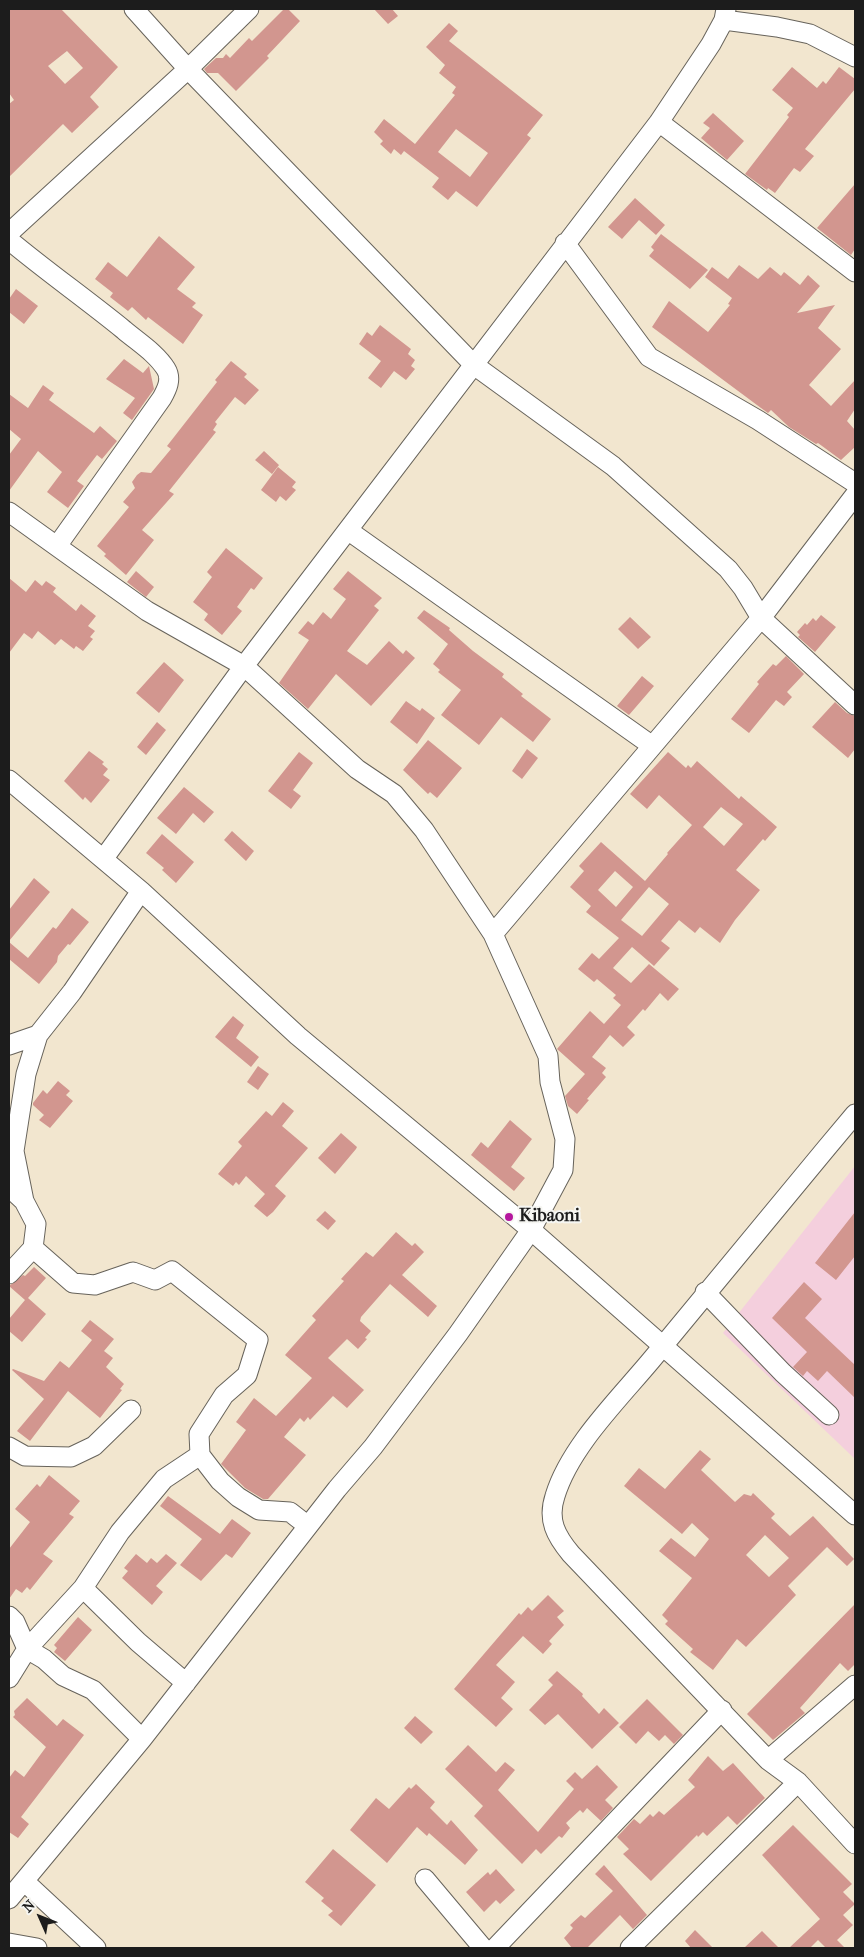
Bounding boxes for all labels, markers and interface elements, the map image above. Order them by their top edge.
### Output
place label: Kibaoni [519,1206,580,1228]
marker: Kibaoni [503,1211,515,1223]
north arrow [15,1892,65,1942]
text: N [19,1897,39,1916]

